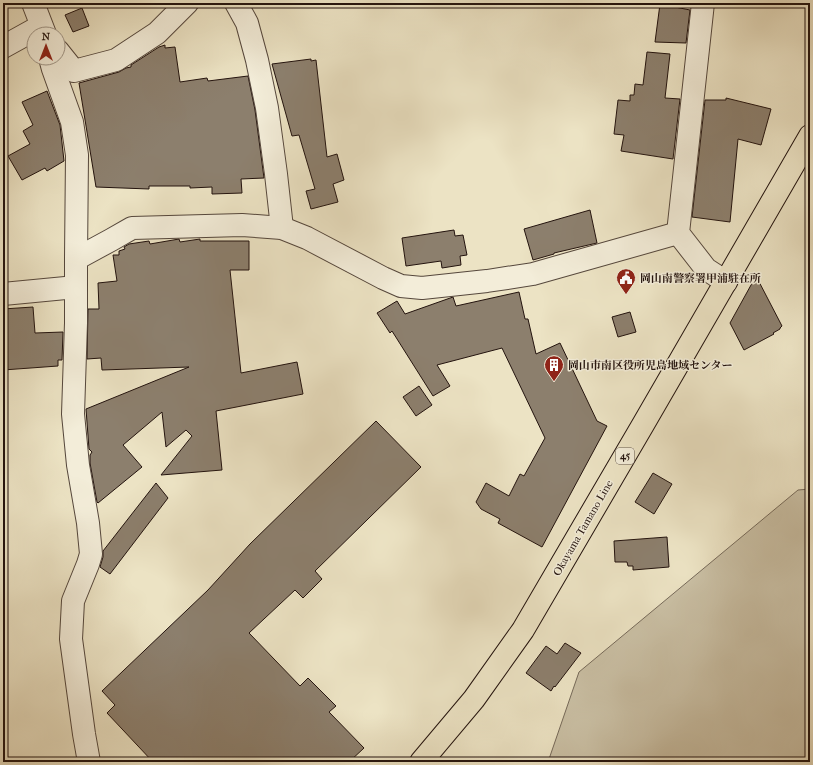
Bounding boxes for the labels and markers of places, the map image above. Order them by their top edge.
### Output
public building icon: 岡山南警察署甲浦駐在所 [615,267,637,295]
place label: 岡山南警察署甲浦駐在所 [640,272,761,285]
building icon: 岡山市南区役所児島地域センター [543,354,565,382]
place label: 岡山市南区役所児島地域センター [568,359,733,372]

